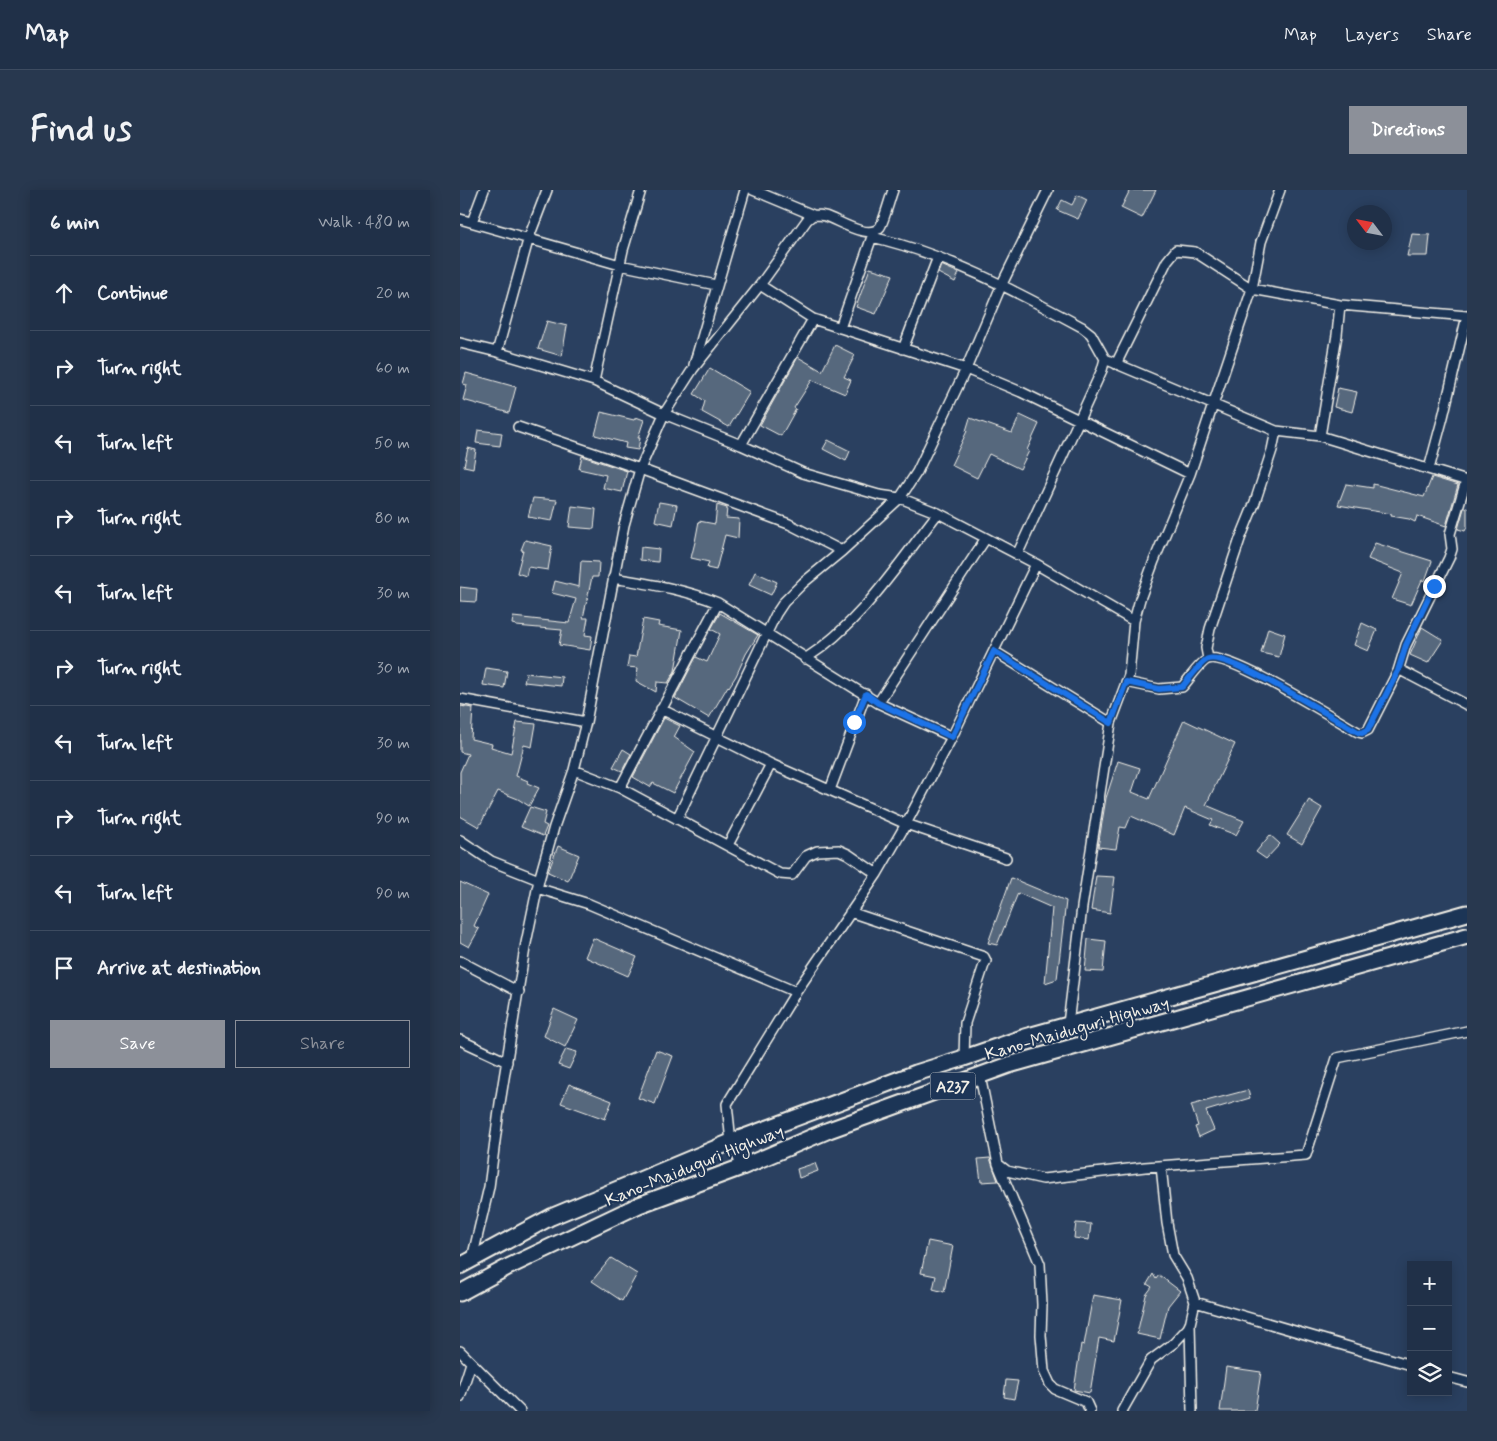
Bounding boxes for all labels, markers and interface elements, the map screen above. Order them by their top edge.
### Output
text: Map [25,19,69,50]
text: Map [1284,23,1317,47]
text: Layers [1345,23,1399,47]
text: Share [1427,23,1472,47]
button: Directions [1349,106,1467,154]
text: Find us [30,107,132,153]
north arrow [1347,205,1392,250]
text: 6 min [50,209,100,237]
text: Walk · 480 m [318,212,410,233]
icon: ahead [50,279,78,307]
text: Continue [97,281,168,306]
text: 20 m [376,283,410,304]
icon: right [50,354,78,382]
text: Turn right [97,356,181,381]
text: 60 m [376,358,410,379]
icon: left [50,429,78,457]
text: Turn left [97,431,173,456]
text: 50 m [374,433,410,454]
icon: right [50,504,78,532]
text: Turn right [97,506,181,531]
text: 80 m [375,508,410,529]
route end [1423,575,1446,598]
icon: left [50,579,78,607]
text: Turn left [97,581,173,606]
text: 30 m [377,583,410,604]
icon: right [50,654,78,682]
text: Turn right [97,656,181,681]
text: 30 m [377,658,410,679]
route start [843,711,866,734]
icon: left [50,729,78,757]
text: Turn left [97,731,173,756]
text: 30 m [377,733,410,754]
icon: right [50,804,78,832]
text: Turn right [97,806,181,831]
text: 90 m [376,808,410,829]
icon: left [50,879,78,907]
text: Turn left [97,881,173,906]
text: 90 m [376,883,410,904]
icon: arrive [50,954,78,982]
text: Arrive at destination [97,956,261,981]
street label: Kano-Maiduguri Highway [982,991,1172,1068]
button: Save [50,1020,225,1068]
button: Share [235,1020,410,1068]
road number: A237 [930,1072,976,1099]
street label: Kano-Maiduguri Highway [602,1119,788,1214]
map controls [1407,1261,1452,1396]
button: + [1407,1261,1452,1306]
button: − [1407,1306,1452,1351]
button: layers [1407,1351,1452,1396]

